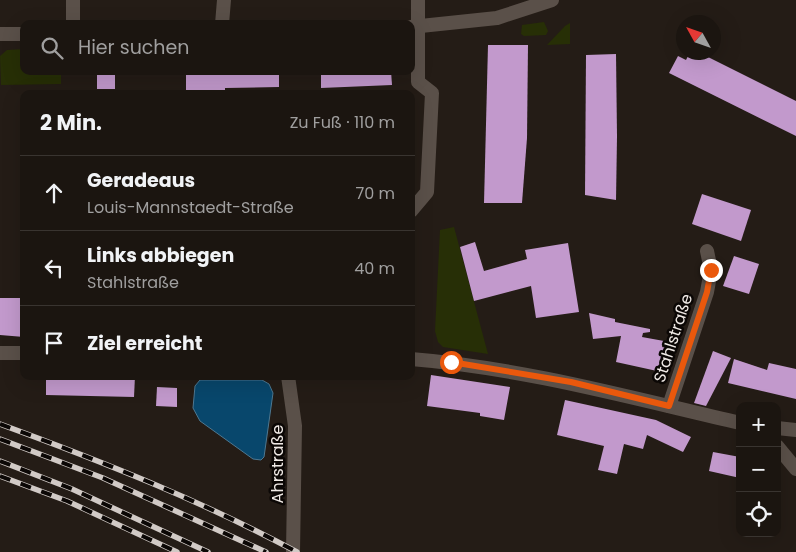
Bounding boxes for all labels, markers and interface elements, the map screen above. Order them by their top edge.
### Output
north arrow [676,15,721,60]
search box [20,20,415,75]
icon: search [38,34,66,62]
text: Hier suchen [78,34,189,61]
text: 2 Min. [40,108,102,137]
text: Zu Fuß · 110 m [290,111,395,134]
text: Geradeaus [87,167,195,194]
icon: ahead [40,179,68,207]
text: 70 m [355,182,395,205]
text: Louis-Mannstaedt-Straße [87,196,294,219]
text: Links abbiegen [87,242,234,269]
icon: left [40,254,68,282]
text: 40 m [354,257,395,280]
route end [700,259,723,282]
text: Stahlstraße [87,271,179,294]
street label: Stahlstraße [648,291,698,385]
icon: arrive [40,329,68,357]
text: Ziel erreicht [87,330,203,357]
route start [440,351,463,374]
map controls [736,402,781,537]
button: + [736,402,781,447]
street label: Ahrstraße [266,425,289,503]
button: − [736,447,781,492]
button: locate [736,492,781,537]

